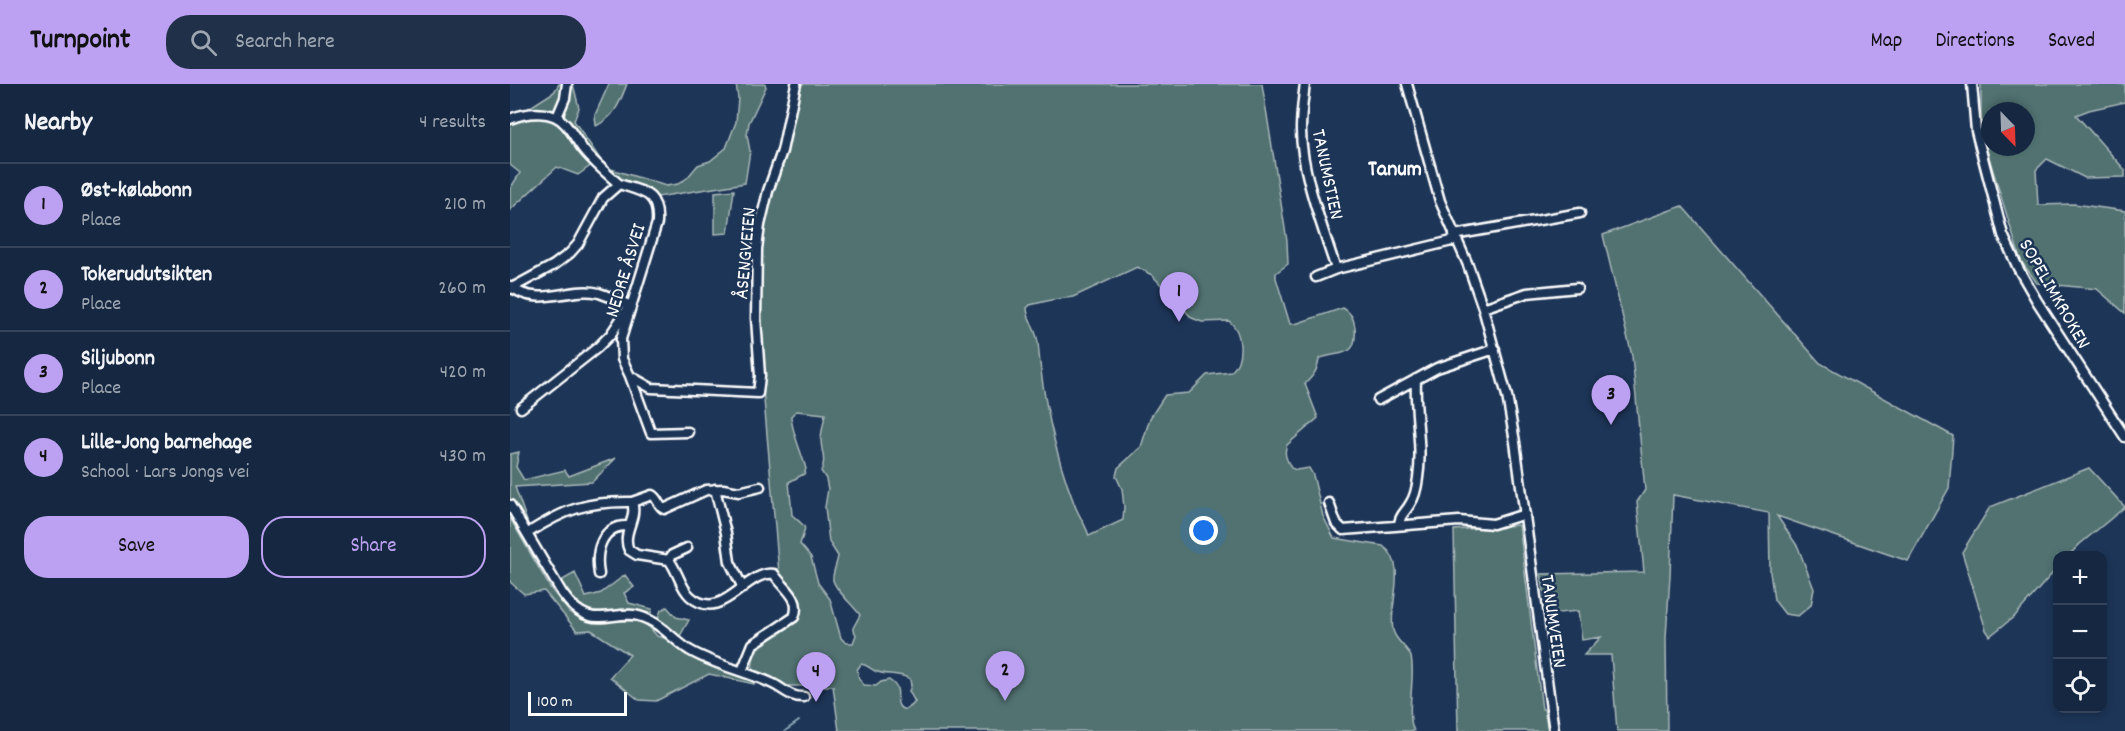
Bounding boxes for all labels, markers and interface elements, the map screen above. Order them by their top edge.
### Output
search box [166,15,586,69]
text: Turnpoint [30,22,130,62]
icon: search [187,26,220,59]
text: Search here [235,27,335,58]
text: Map [1871,27,1902,57]
text: Directions [1935,27,2015,57]
text: Saved [2048,27,2095,57]
north arrow [1981,102,2035,156]
text: Nearby [24,105,92,142]
text: 4 results [419,109,486,137]
street label: TANUMSTIEN [1303,127,1349,223]
district label: Tanum [1368,155,1422,186]
text: Øst-kølabonn [81,176,192,207]
text: 1 [41,191,46,219]
text: 210 m [444,191,486,219]
street label: ÅSENGVEIEN [729,206,765,300]
text: Place [81,207,121,235]
street label: NEDRE ÅSVEI [599,221,654,321]
street label: SOPELIMKROKEN [2010,234,2096,355]
text: Tokerudutsikten [81,260,212,291]
pin: 1 [1160,272,1198,322]
text: 2 [39,275,48,303]
text: 260 m [438,275,486,303]
text: Place [81,291,121,319]
text: Siljubonn [81,344,155,375]
text: 3 [39,359,48,387]
text: 420 m [440,359,486,387]
text: Place [81,375,121,403]
pin: 3 [1592,376,1630,425]
text: Lille-Jong barnehage [81,428,252,459]
text: 4 [39,443,48,471]
text: 430 m [440,443,486,471]
text: School · Lars Jongs vei [81,459,249,487]
button: Save [24,516,249,578]
button: Share [261,516,486,578]
your location [1189,516,1218,545]
map controls [2053,551,2107,713]
button: + [2053,551,2107,605]
street label: TANUMVEIEN [1532,573,1572,670]
button: − [2053,605,2107,659]
pin: 4 [796,652,836,702]
pin: 2 [986,652,1024,701]
button: locate [2053,659,2107,713]
scale bar [528,689,627,716]
text: 100 m [537,691,573,714]

